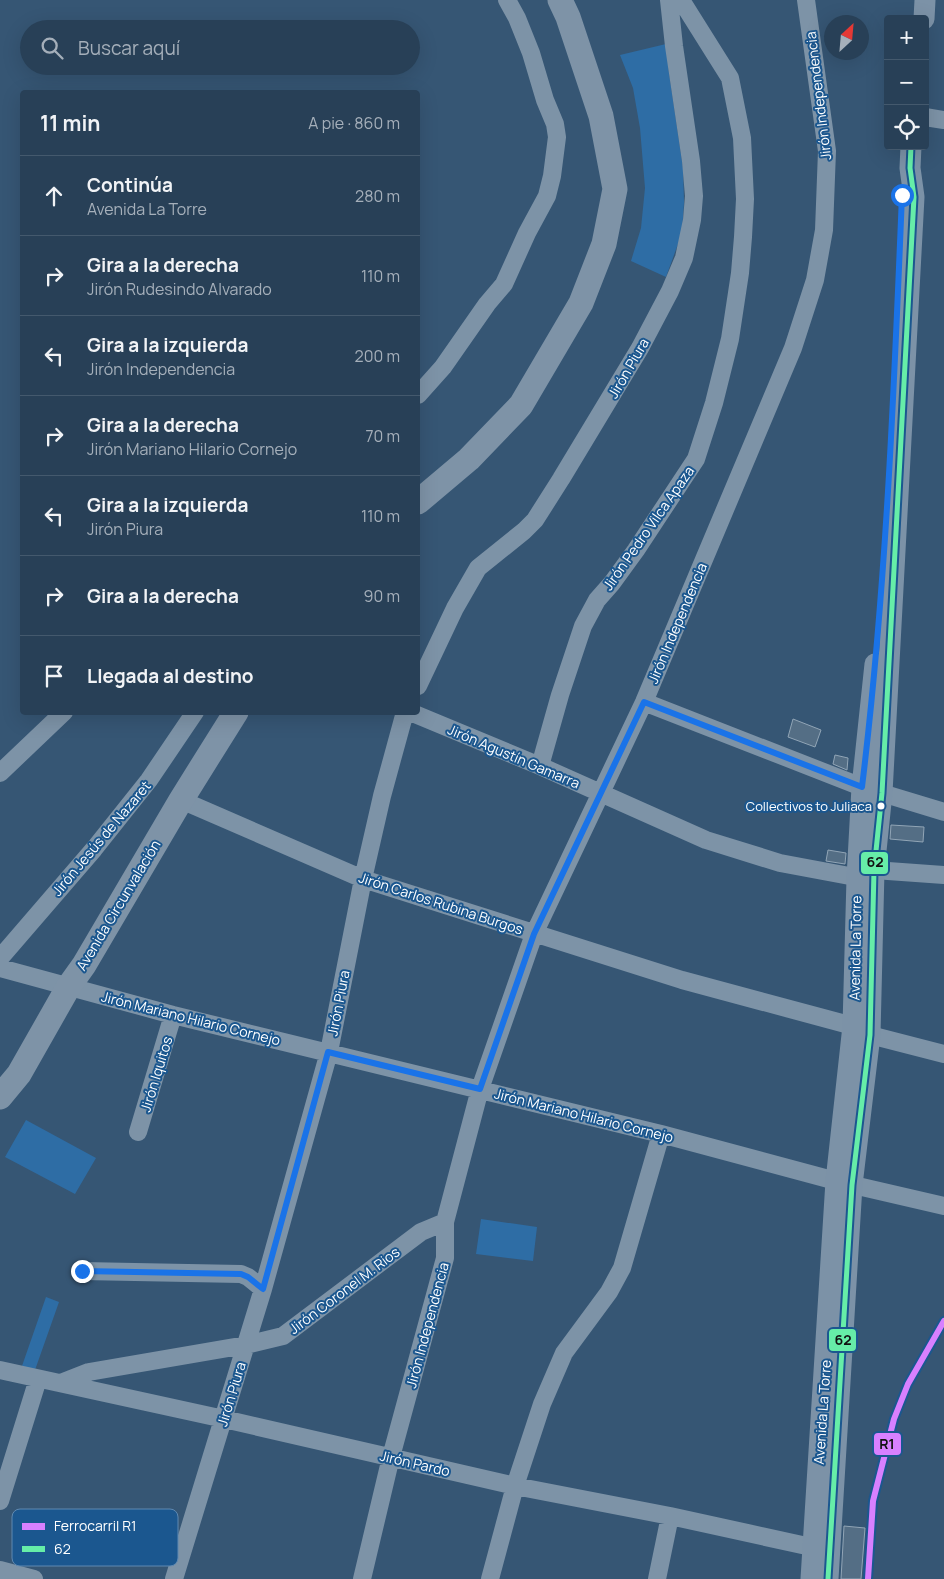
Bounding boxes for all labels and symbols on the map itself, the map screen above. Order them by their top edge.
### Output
north arrow [824,15,869,60]
street label: Jirón Independencia [801,31,835,161]
route start [891,184,914,207]
street label: Jirón Piura [603,334,653,402]
street label: Jirón Pedro Vilca Apaza [598,462,698,594]
street label: Jirón Independencia [643,560,711,686]
street label: Jirón Agustín Gamarra [445,720,583,792]
street label: Jirón Jesús de Nazaret [47,776,155,900]
place label: Collectivos to Juliaca [746,797,872,815]
marker: Collectivos to Juliaca [876,801,886,811]
street label: Avenida Circunvalación [71,836,165,974]
line badge: 62 [860,851,889,875]
text: 62 [866,852,884,871]
street label: Jirón Carlos Rubina Burgos [356,867,526,939]
street label: Avenida La Torre [845,895,865,1001]
street label: Jirón Piura [322,968,354,1038]
street label: Jirón Mariano Hilario Cornejo [99,987,283,1049]
street label: Jirón Iquitos [135,1034,177,1114]
street label: Jirón Mariano Hilario Cornejo [492,1084,676,1146]
street label: Jirón Coronel M. Rios [285,1242,403,1338]
route end [71,1260,94,1283]
street label: Jirón Independencia [401,1260,453,1390]
line badge: 62 [828,1328,857,1352]
text: 62 [834,1330,852,1349]
street label: Jirón Piura [212,1359,250,1429]
street label: Avenida La Torre [809,1359,835,1465]
line badge: R1 [873,1432,902,1456]
text: R1 [879,1434,895,1453]
street label: Jirón Pardo [378,1446,452,1480]
legend [12,1509,178,1566]
text: Ferrocarril R1 [54,1516,136,1535]
text: 62 [54,1539,71,1558]

